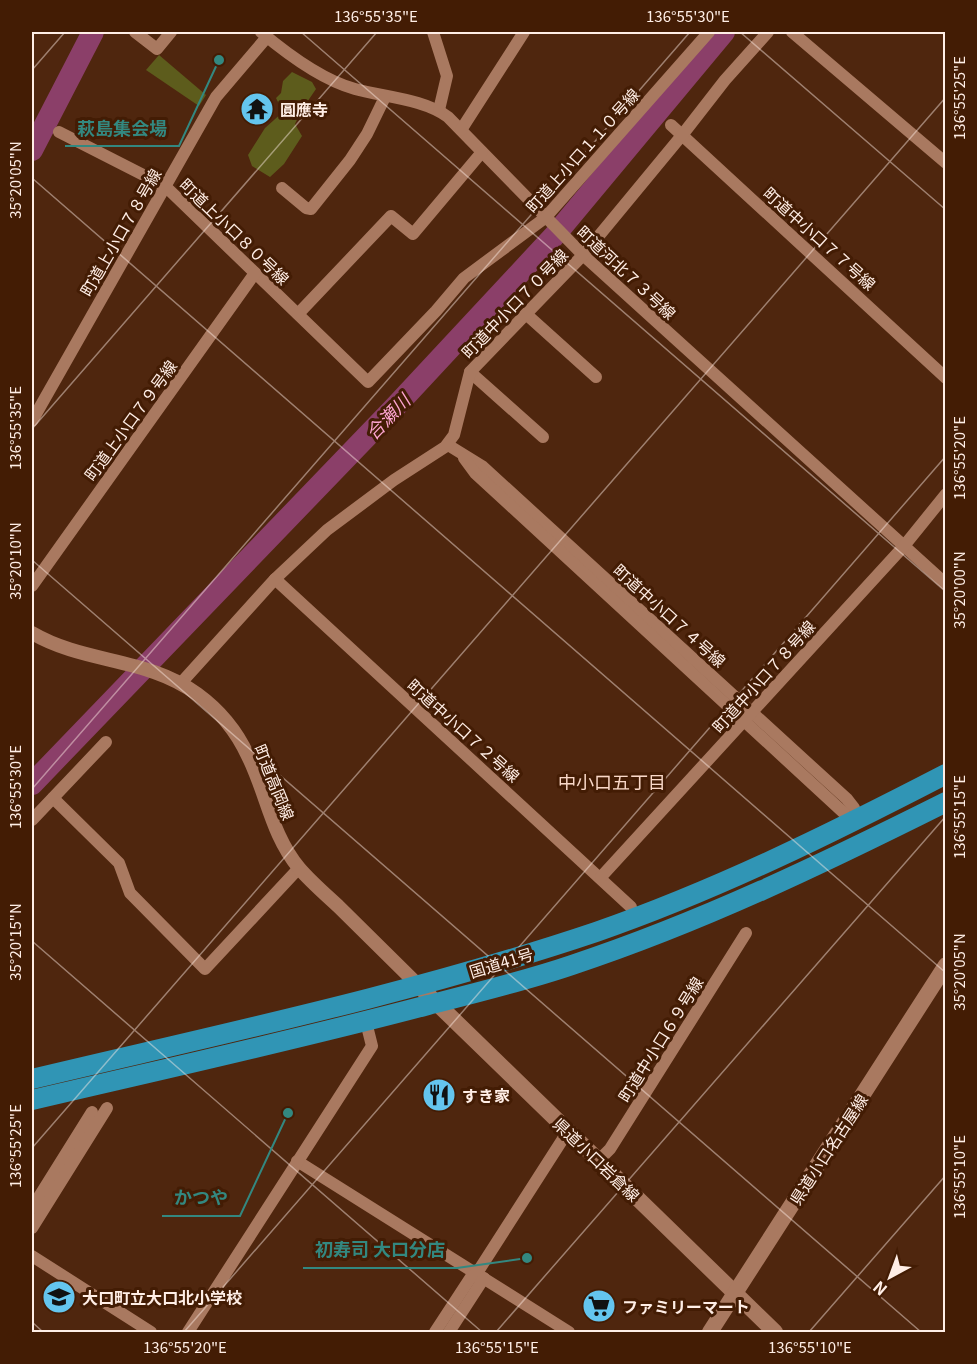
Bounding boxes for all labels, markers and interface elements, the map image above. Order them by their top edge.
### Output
text: 136°55'35"E [334,5,418,26]
text: 136°55'30"E [646,5,730,26]
text: 136°55'25"E [948,56,969,140]
street label: 町道上小口１１０号線 [520,83,644,217]
temple icon: 圓應寺 [239,91,275,127]
place label: 圓應寺 [280,97,328,121]
callout: 萩島集会場 [65,110,179,146]
text: 萩島集会場 [77,114,167,140]
text: 35°20'05"N [4,141,25,219]
street label: 町道上小口７８号線 [74,164,166,300]
street label: 町道上小口８０号線 [175,172,295,290]
street label: 町道中小口７７号線 [758,181,882,295]
street label: 町道河北７３号線 [572,220,682,324]
street label: 町道中小口７０号線 [455,243,573,363]
street label: 町道上小口７９号線 [78,355,182,485]
text: 136°55'35"E [4,386,25,470]
water label: 合瀬川 [359,386,416,444]
text: 136°55'20"E [948,416,969,500]
text: 35°20'10"N [4,522,25,600]
text: 35°20'00"N [948,551,969,629]
street label: 町道中小口７４号線 [608,558,732,672]
street label: 町道中小口７８号線 [706,614,820,738]
street label: 町道中小口７２号線 [402,673,526,787]
street label: 町道高岡線 [249,740,301,824]
text: 136°55'30"E [4,745,25,829]
district label: 中小口五丁目 [558,768,666,794]
text: 136°55'15"E [948,775,969,859]
text: 35°20'15"N [4,903,25,981]
text: 35°20'05"N [948,933,969,1011]
street label: 国道41号 [466,941,536,983]
street label: 町道中小口６９号線 [612,972,708,1106]
restaurant icon: すき家 [421,1077,457,1113]
place label: すき家 [462,1083,510,1107]
street label: 県道小口名古屋線 [783,1089,873,1209]
text: 136°55'25"E [4,1104,25,1188]
street label: 県道小口岩倉線 [548,1111,646,1207]
text: 136°55'10"E [948,1135,969,1219]
callout: かつや [162,1180,240,1216]
text: かつや [174,1183,228,1209]
callout: 初寿司 大口分店 [303,1232,457,1268]
text: 初寿司 大口分店 [315,1235,445,1261]
north arrow [860,1247,920,1307]
text: N [867,1276,892,1302]
school or university icon: 大口町立大口北小学校 [41,1279,77,1315]
place label: 大口町立大口北小学校 [82,1285,242,1309]
supermarket icon: ファミリーマート [581,1288,617,1324]
place label: ファミリーマート [622,1294,750,1318]
text: 136°55'20"E [143,1336,227,1357]
text: 136°55'15"E [455,1336,539,1357]
text: 136°55'10"E [768,1336,852,1357]

